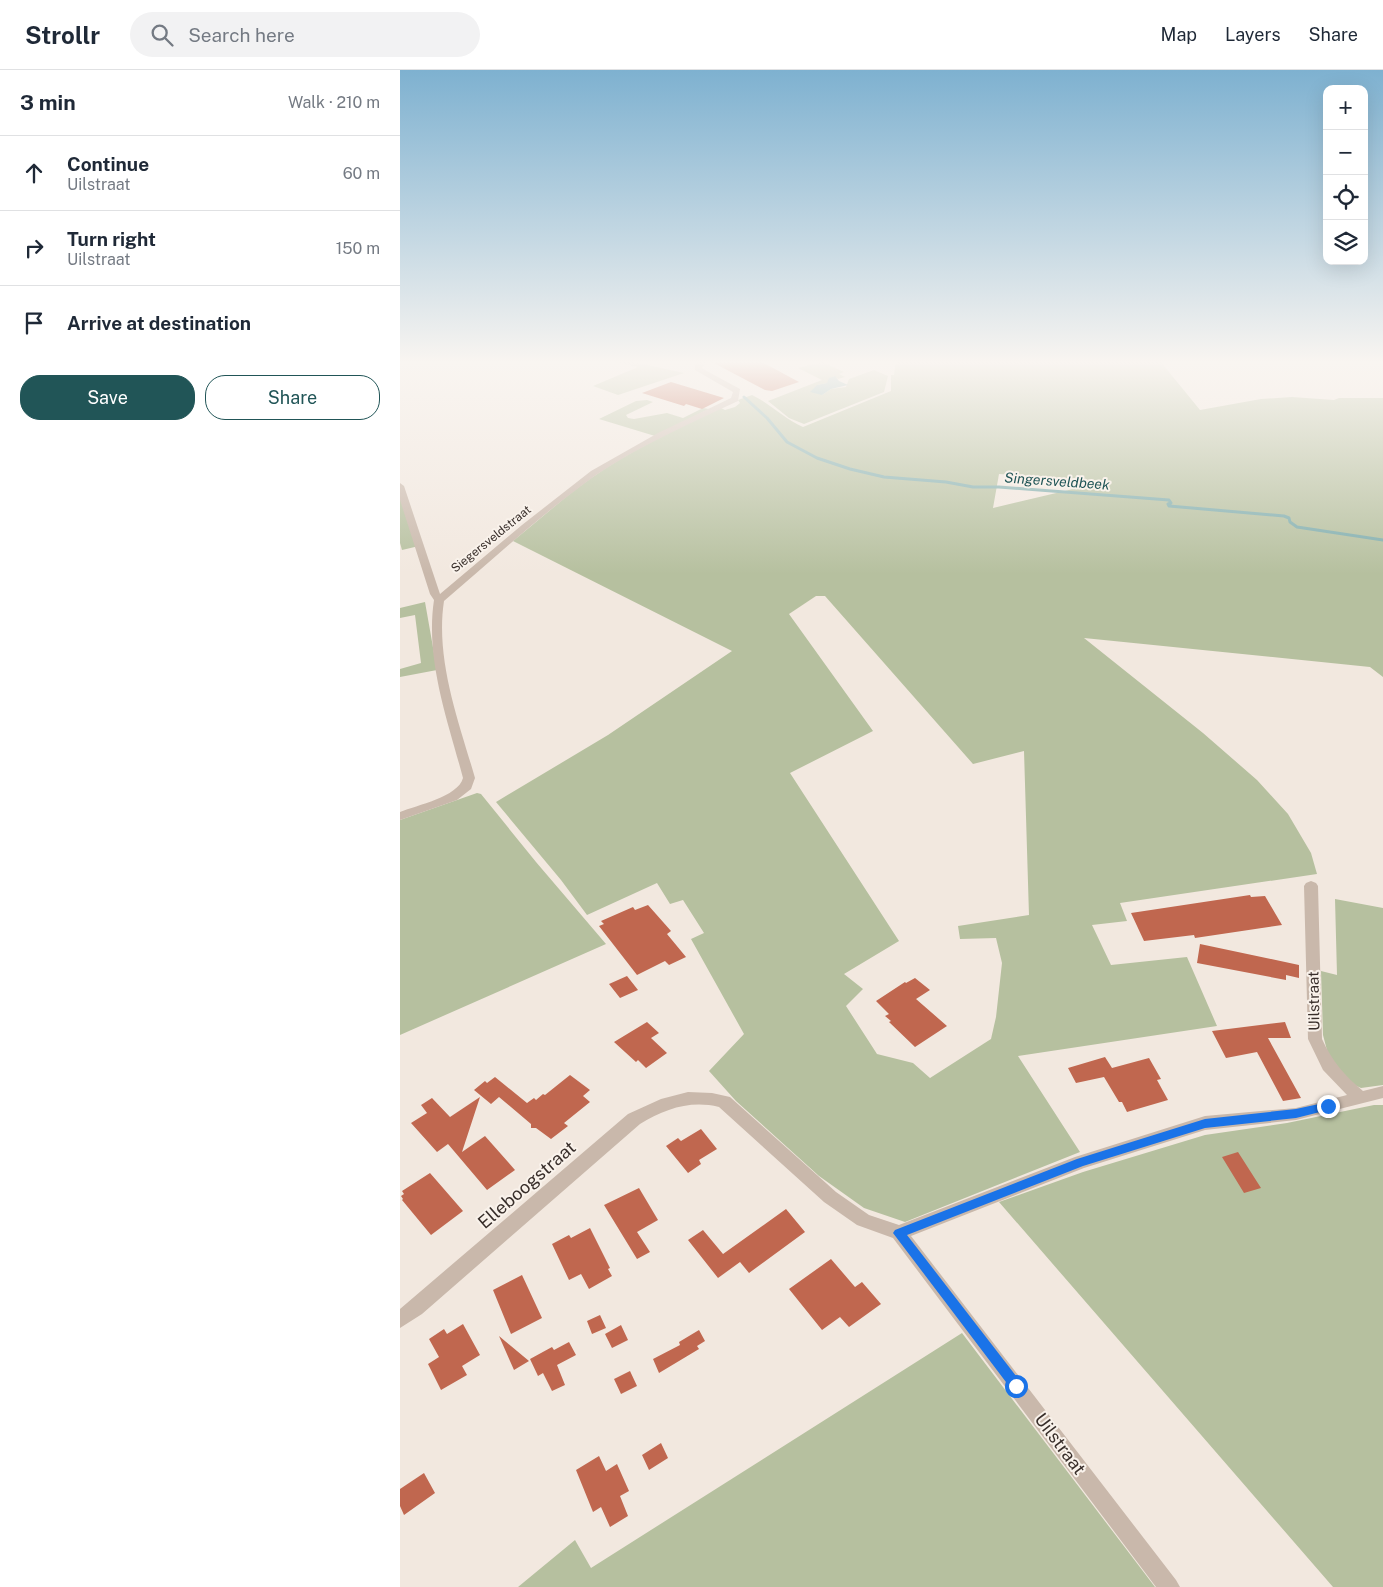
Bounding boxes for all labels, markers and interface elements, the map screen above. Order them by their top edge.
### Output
search box [130,12,480,57]
text: Strollr [25,21,100,49]
icon: search [148,21,176,49]
text: Search here [188,24,295,46]
text: Map [1161,24,1197,45]
text: Layers [1225,24,1281,45]
text: Share [1309,24,1358,45]
map controls [1323,85,1368,265]
button: + [1323,85,1368,130]
text: 3 min [20,90,76,115]
text: Walk · 210 m [288,93,380,112]
button: − [1323,130,1368,175]
text: Continue [67,153,149,175]
icon: ahead [20,159,48,187]
text: 60 m [343,164,380,183]
text: Uilstraat [67,175,131,194]
button: locate [1323,175,1368,220]
button: layers [1323,220,1368,265]
text: Turn right [67,228,156,250]
icon: right [20,234,48,262]
text: 150 m [336,239,380,258]
text: Uilstraat [67,250,131,269]
icon: arrive [20,309,48,337]
text: Arrive at destination [67,312,251,334]
button: Save [20,375,195,420]
button: Share [205,375,380,420]
water label: Singersveldbeek [1004,469,1111,493]
street label: Siegersveldstraat [448,502,534,575]
street label: Uilstraat [1304,971,1323,1031]
route end [1317,1095,1340,1118]
street label: Elleboogstraat [474,1137,580,1233]
route start [1005,1375,1028,1398]
street label: Uilstraat [1031,1409,1090,1479]

